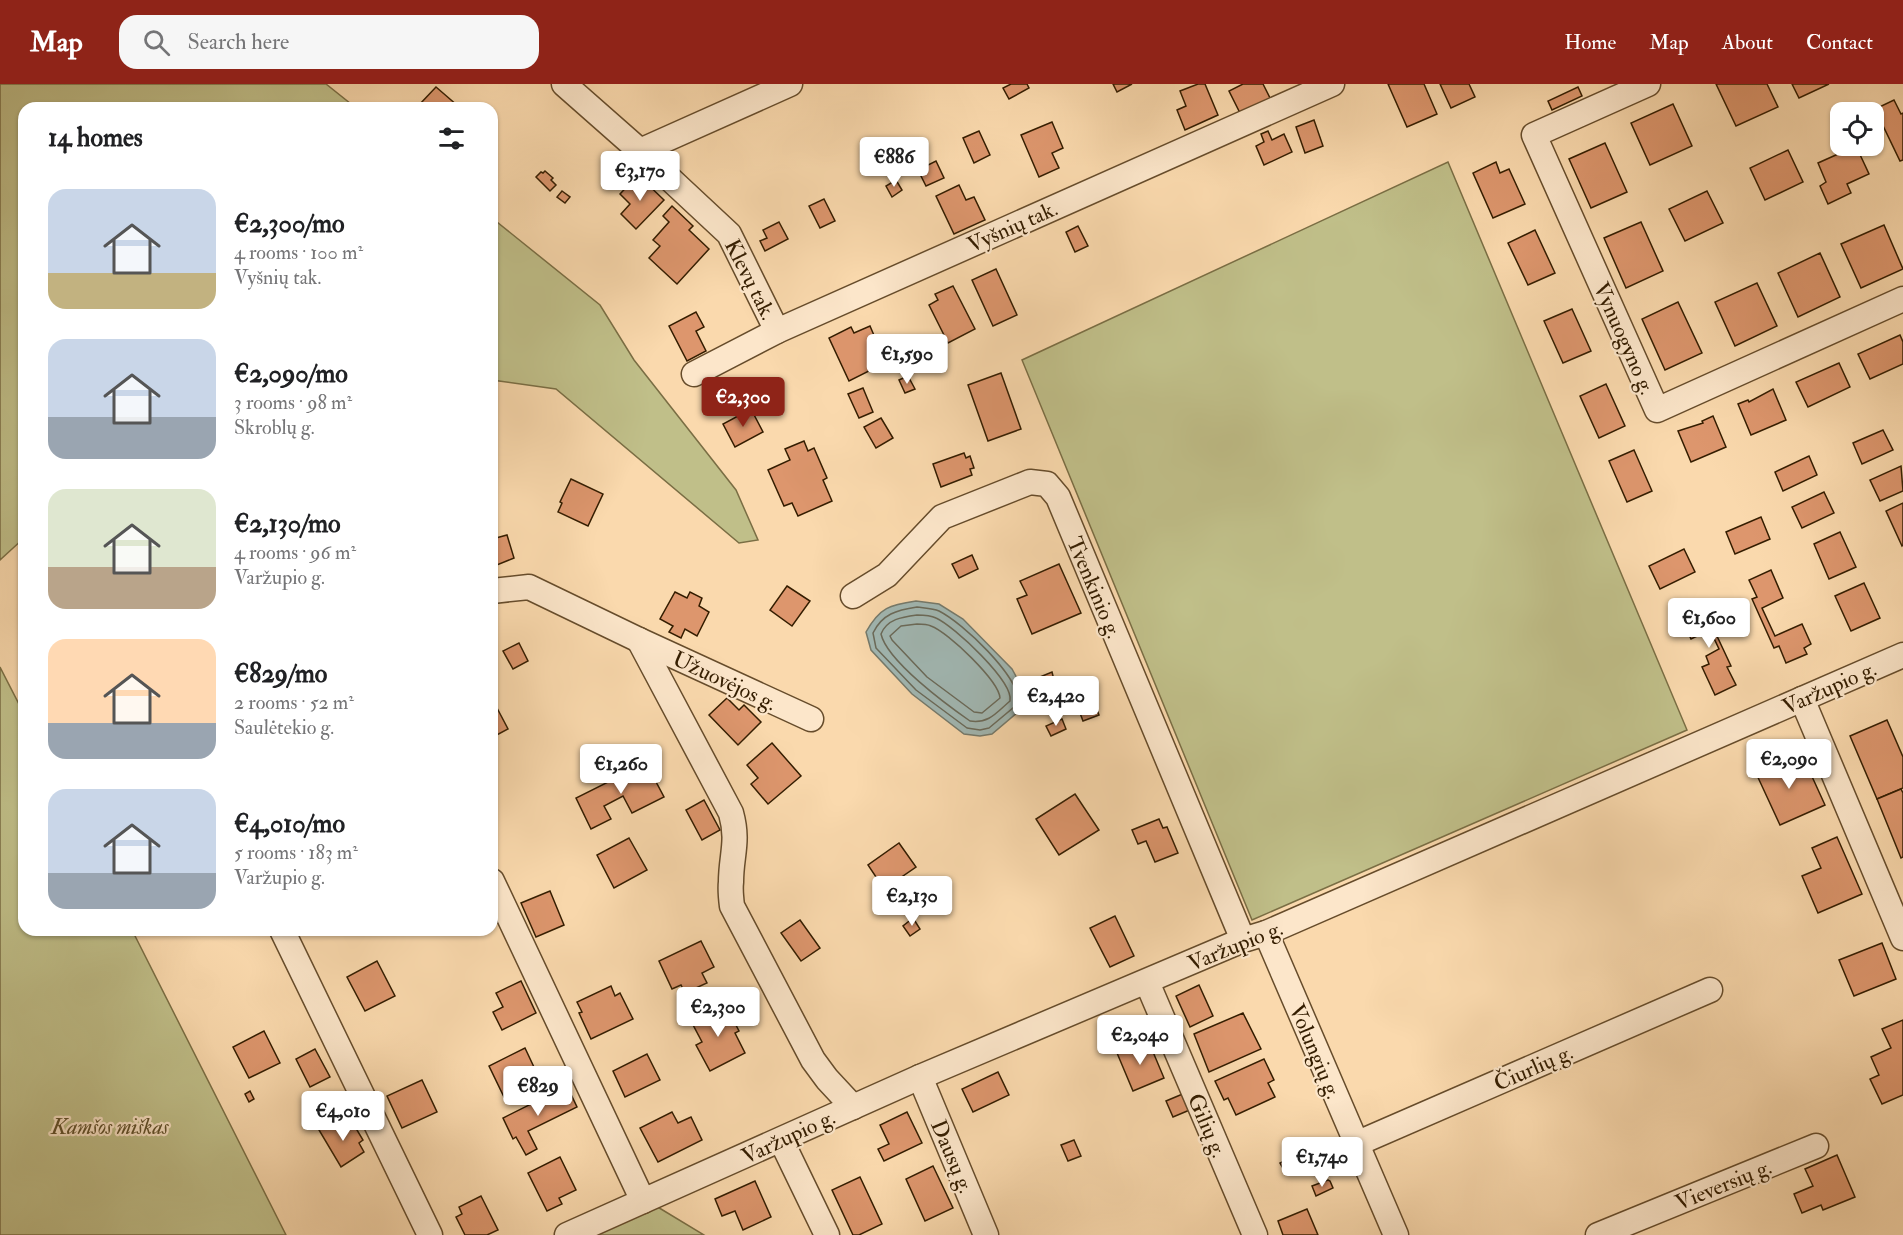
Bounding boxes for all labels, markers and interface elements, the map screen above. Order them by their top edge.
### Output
search box [119,15,539,69]
text: Map [30,25,83,60]
icon: search [140,26,173,59]
text: Search here [188,28,289,56]
text: Home [1564,29,1616,56]
text: Map [1649,29,1689,56]
text: About [1722,29,1773,56]
text: Contact [1806,29,1873,56]
map controls [1830,102,1884,156]
button: locate [1830,102,1884,156]
text: 14 homes [48,122,143,154]
icon: filters [435,122,468,155]
pin: €886 [858,137,930,188]
text: €886 [874,144,914,169]
pin: €3,170 [591,151,689,202]
text: €3,170 [615,158,665,183]
street label: Vyšnių tak. [963,195,1062,259]
text: €2,300/mo [234,208,345,240]
icon: home [96,213,168,285]
street label: Klevų tak. [718,235,782,324]
text: 4 rooms · 100 m² [234,240,363,265]
text: Vyšnių tak. [234,265,321,290]
street label: Vynuogyno g. [1587,278,1661,399]
pin: €1,590 [858,334,956,385]
text: €1,590 [881,341,933,366]
text: €2,090/mo [234,358,348,390]
icon: home [96,363,168,435]
pin: €2,300 [694,377,792,428]
text: €2,300 [716,384,770,409]
text: 3 rooms · 98 m² [234,390,352,415]
text: Skroblų g. [234,415,315,440]
text: €2,130/mo [234,508,341,540]
icon: home [96,513,168,585]
street label: Tvenkinio g. [1060,532,1128,642]
text: 4 rooms · 96 m² [234,540,356,565]
text: Varžupio g. [234,565,325,590]
pin: €1,600 [1660,598,1758,649]
text: €1,600 [1682,605,1736,630]
street label: Užuovėjos g. [668,645,781,717]
street label: Varžupio g. [1778,655,1881,722]
text: €829/mo [234,658,327,690]
icon: home [96,663,168,735]
pin: €2,420 [1007,676,1105,727]
text: €2,420 [1027,683,1085,708]
text: 2 rooms · 52 m² [234,690,354,715]
text: Saulėtekio g. [234,715,334,740]
pin: €2,090 [1740,739,1838,790]
pin: €1,260 [572,744,670,795]
text: €2,090 [1760,746,1818,771]
text: €1,260 [594,751,648,776]
text: €4,010/mo [234,808,345,840]
icon: home [96,813,168,885]
text: 5 rooms · 183 m² [234,840,358,865]
text: Varžupio g. [234,865,325,890]
pin: €2,130 [863,876,961,927]
text: €2,130 [886,883,938,908]
street label: Varžupio g. [1184,914,1287,979]
pin: €2,300 [669,987,767,1038]
text: €2,300 [691,994,745,1019]
street label: Volungių g. [1283,1000,1348,1103]
pin: €2,040 [1091,1015,1189,1066]
text: €2,040 [1111,1022,1169,1047]
street label: Čiurlių g. [1489,1037,1577,1098]
pin: €829 [502,1066,574,1117]
text: €829 [517,1073,559,1098]
street label: Gilių g. [1181,1089,1233,1162]
pin: €4,010 [294,1091,392,1142]
text: €4,010 [315,1098,371,1123]
street label: Varžupio g. [737,1103,840,1172]
park label: Kamšos miškas [50,1113,170,1141]
street label: Dausų g. [924,1116,980,1197]
pin: €1,740 [1273,1137,1371,1188]
text: €1,740 [1296,1144,1348,1169]
street label: Vieversių g. [1671,1153,1776,1217]

